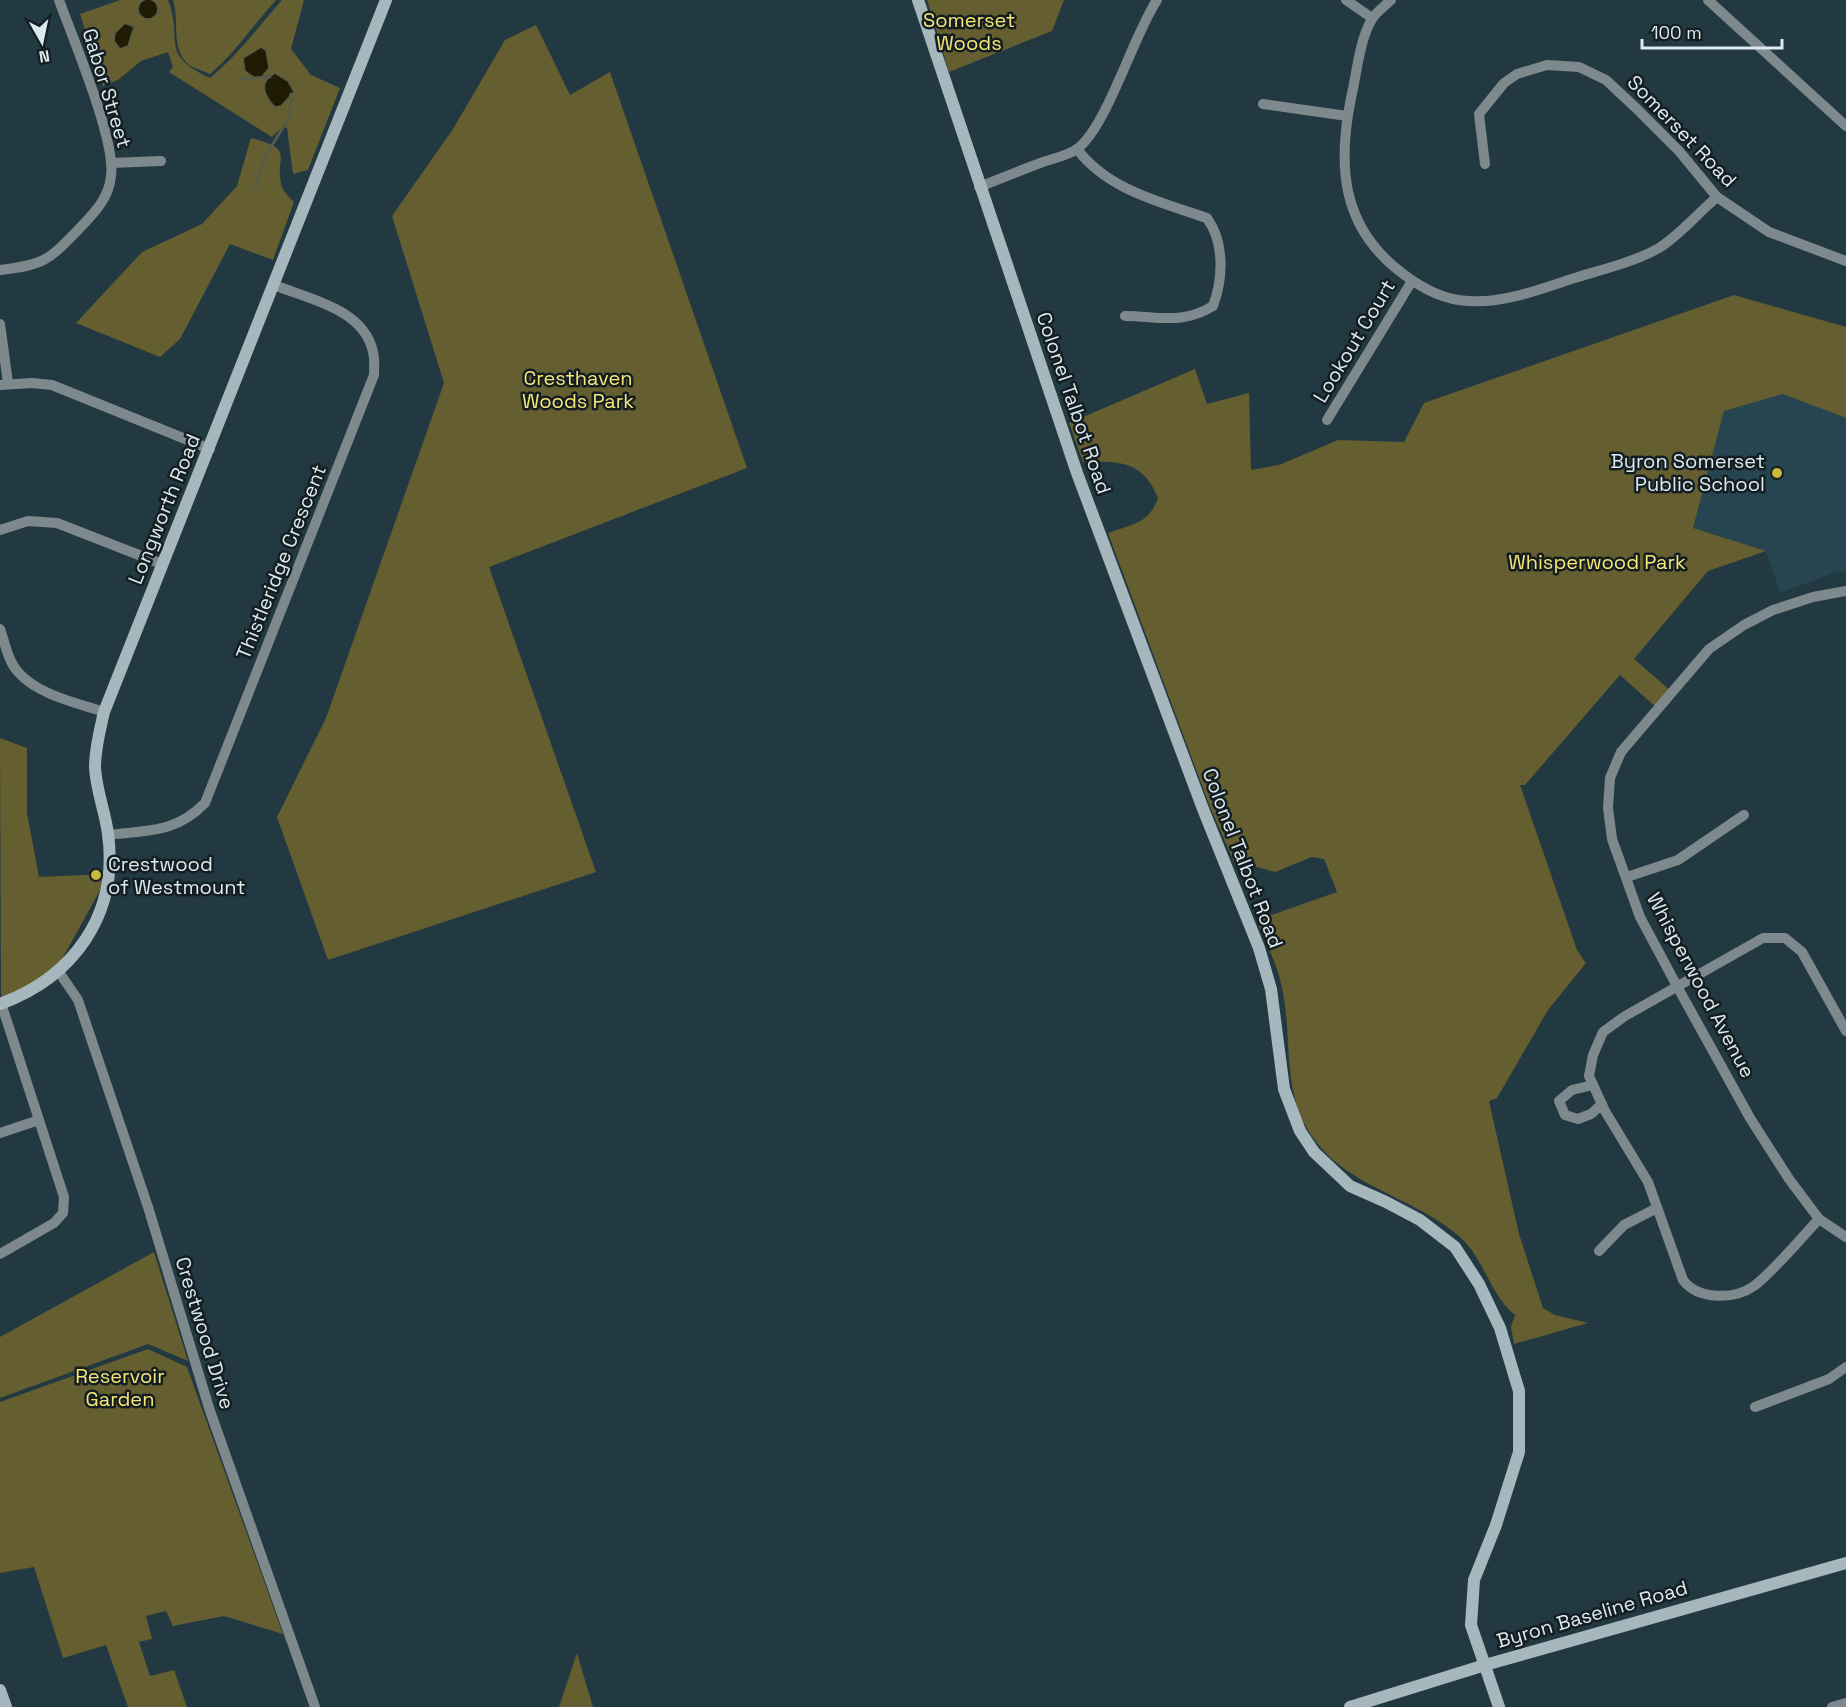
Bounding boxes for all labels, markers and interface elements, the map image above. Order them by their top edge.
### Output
park label: Somerset Woods [923,7,1015,56]
north arrow [12,12,72,72]
scale bar [1642,12,1782,50]
text: 100 m [1651,21,1702,44]
street label: Gabor Street [76,25,138,151]
text: N [37,45,51,68]
street label: Somerset Road [1622,69,1742,193]
street label: Lookout Court [1307,275,1401,407]
street label: Colonel Talbot Road [1031,309,1117,497]
park label: Cresthaven Woods Park [522,365,634,414]
street label: Longworth Road [122,430,206,588]
place label: Byron Somerset Public School [1610,448,1765,497]
street label: Thistleridge Crescent [230,461,332,663]
marker: Byron Somerset Public School [1770,466,1784,480]
park label: Whisperwood Park [1508,549,1686,575]
street label: Colonel Talbot Road [1197,764,1289,952]
place label: Crestwood of Westmount [108,851,245,900]
marker: Crestwood of Westmount [89,868,103,882]
street label: Whisperwood Avenue [1641,888,1761,1082]
street label: Crestwood Drive [169,1254,241,1412]
park label: Reservoir Garden [75,1363,165,1412]
street label: Byron Baseline Road [1493,1574,1691,1654]

